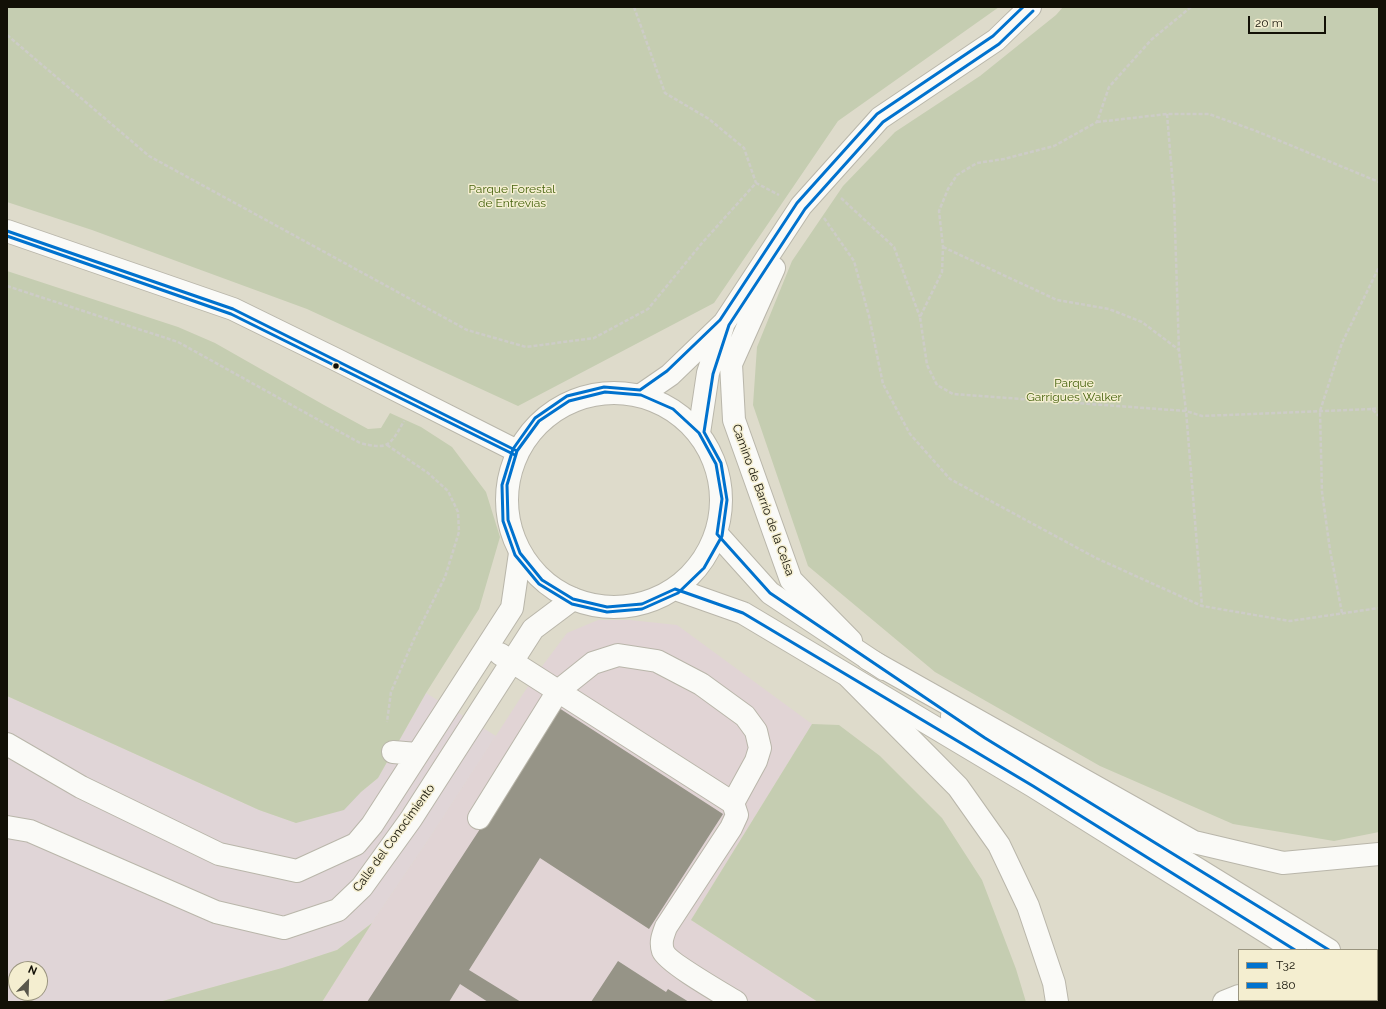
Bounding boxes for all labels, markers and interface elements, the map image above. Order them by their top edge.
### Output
scale bar [1250,8,1328,34]
text: 20 m [1255,16,1283,30]
park label: Parque Forestal de Entrevías [468,182,556,210]
unlabelled marker [331,361,341,371]
park label: Parque Garrigues Walker [1026,376,1122,404]
street label: Camino de Barrio de la Celsa [729,422,797,578]
street label: Calle del Conocimiento [350,781,438,895]
legend [1238,949,1378,1001]
text: T32 [1276,958,1295,972]
north arrow [8,961,48,1001]
text: N [26,963,39,978]
text: 180 [1276,978,1296,992]

